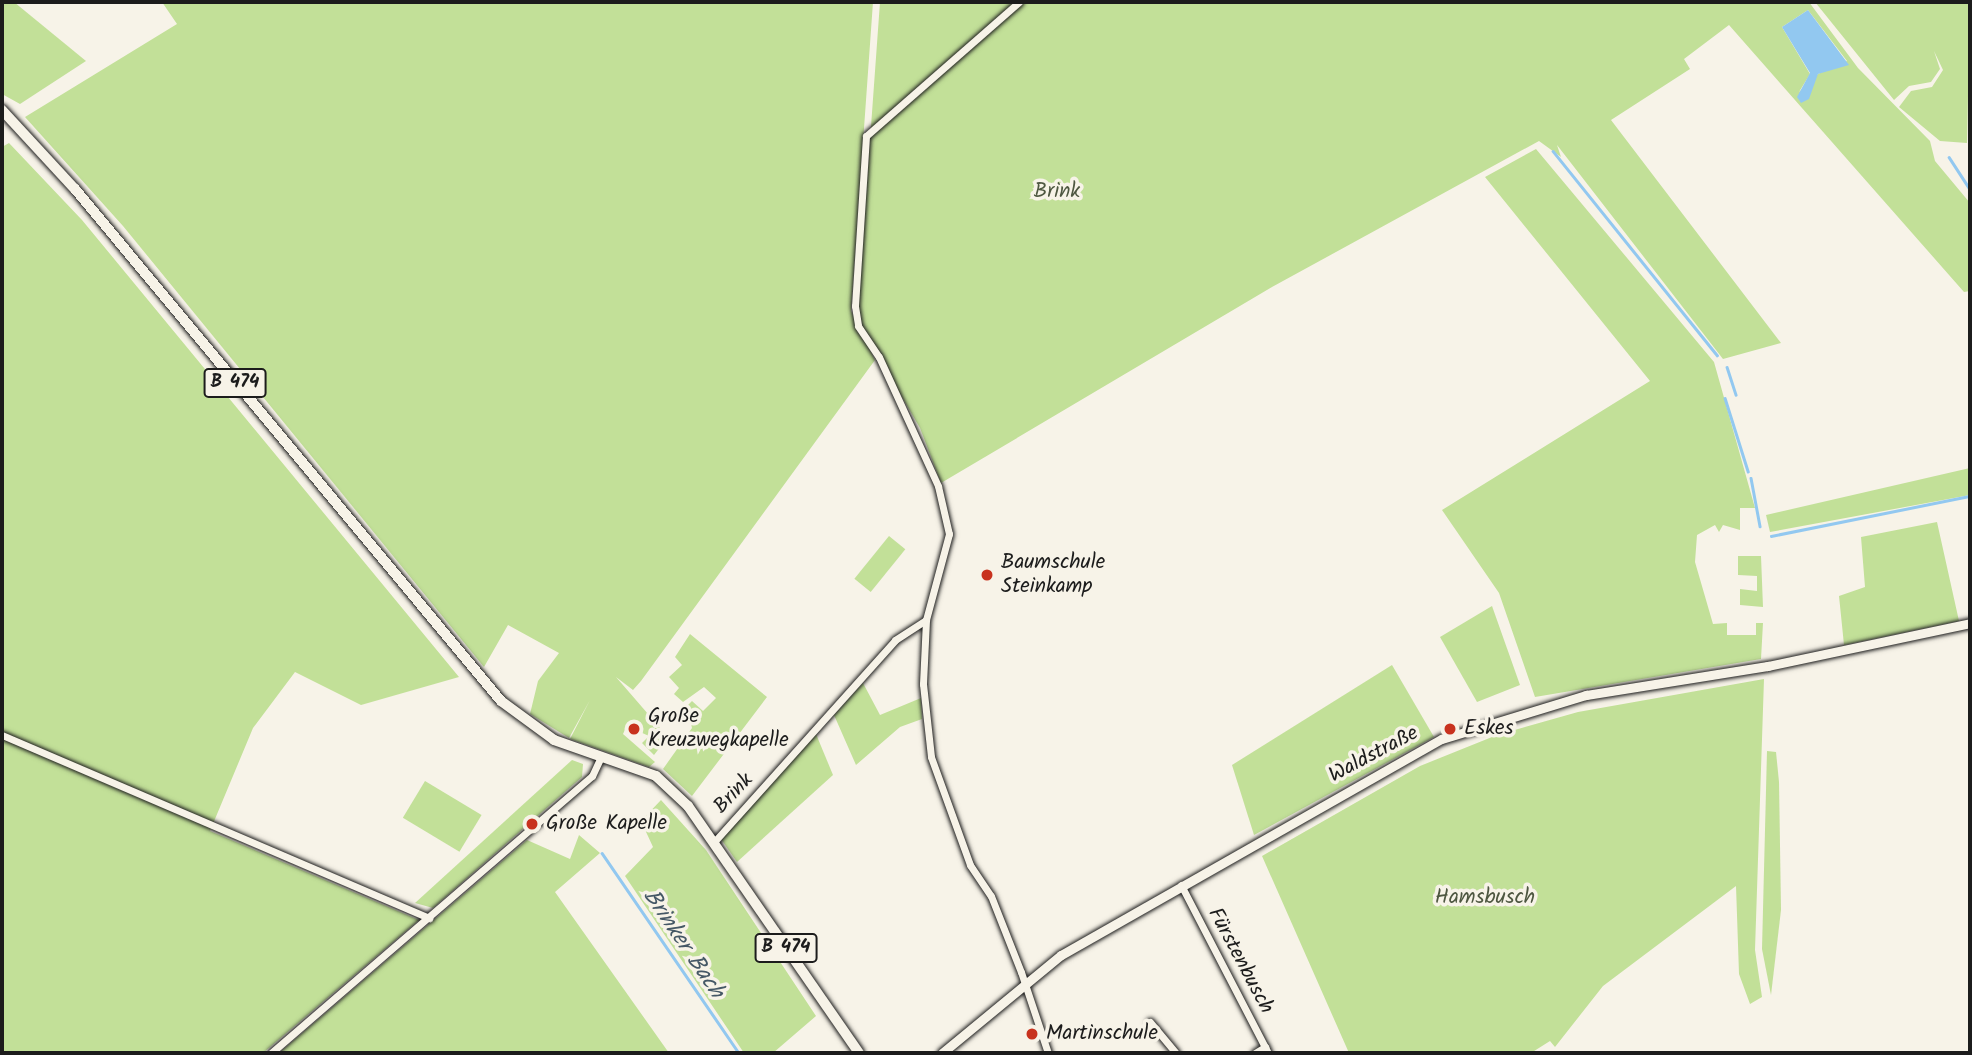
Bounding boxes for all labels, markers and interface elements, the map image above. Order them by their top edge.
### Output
park label: Brink [1034,179,1080,205]
road number: B 474 [204,368,266,398]
place label: Baumschule Steinkamp [1001,550,1105,600]
marker: Baumschule Steinkamp [979,567,995,583]
place label: Große Kreuzwegkapelle [648,704,789,754]
place label: Eskes [1464,716,1513,742]
marker: Große Kreuzwegkapelle [626,721,642,737]
street label: Waldstraße [1325,721,1423,789]
marker: Eskes [1442,721,1458,737]
street label: Brink [709,768,759,820]
place label: Große Kapelle [546,811,667,837]
marker: Große Kapelle [524,816,540,832]
water label: Brinker Bach [636,884,730,1004]
park label: Hamsbusch [1435,885,1535,911]
street label: Fürstenbusch [1202,904,1278,1018]
road number: B 474 [754,932,818,964]
place label: Martinschule [1046,1021,1158,1047]
marker: Martinschule [1024,1026,1040,1042]

